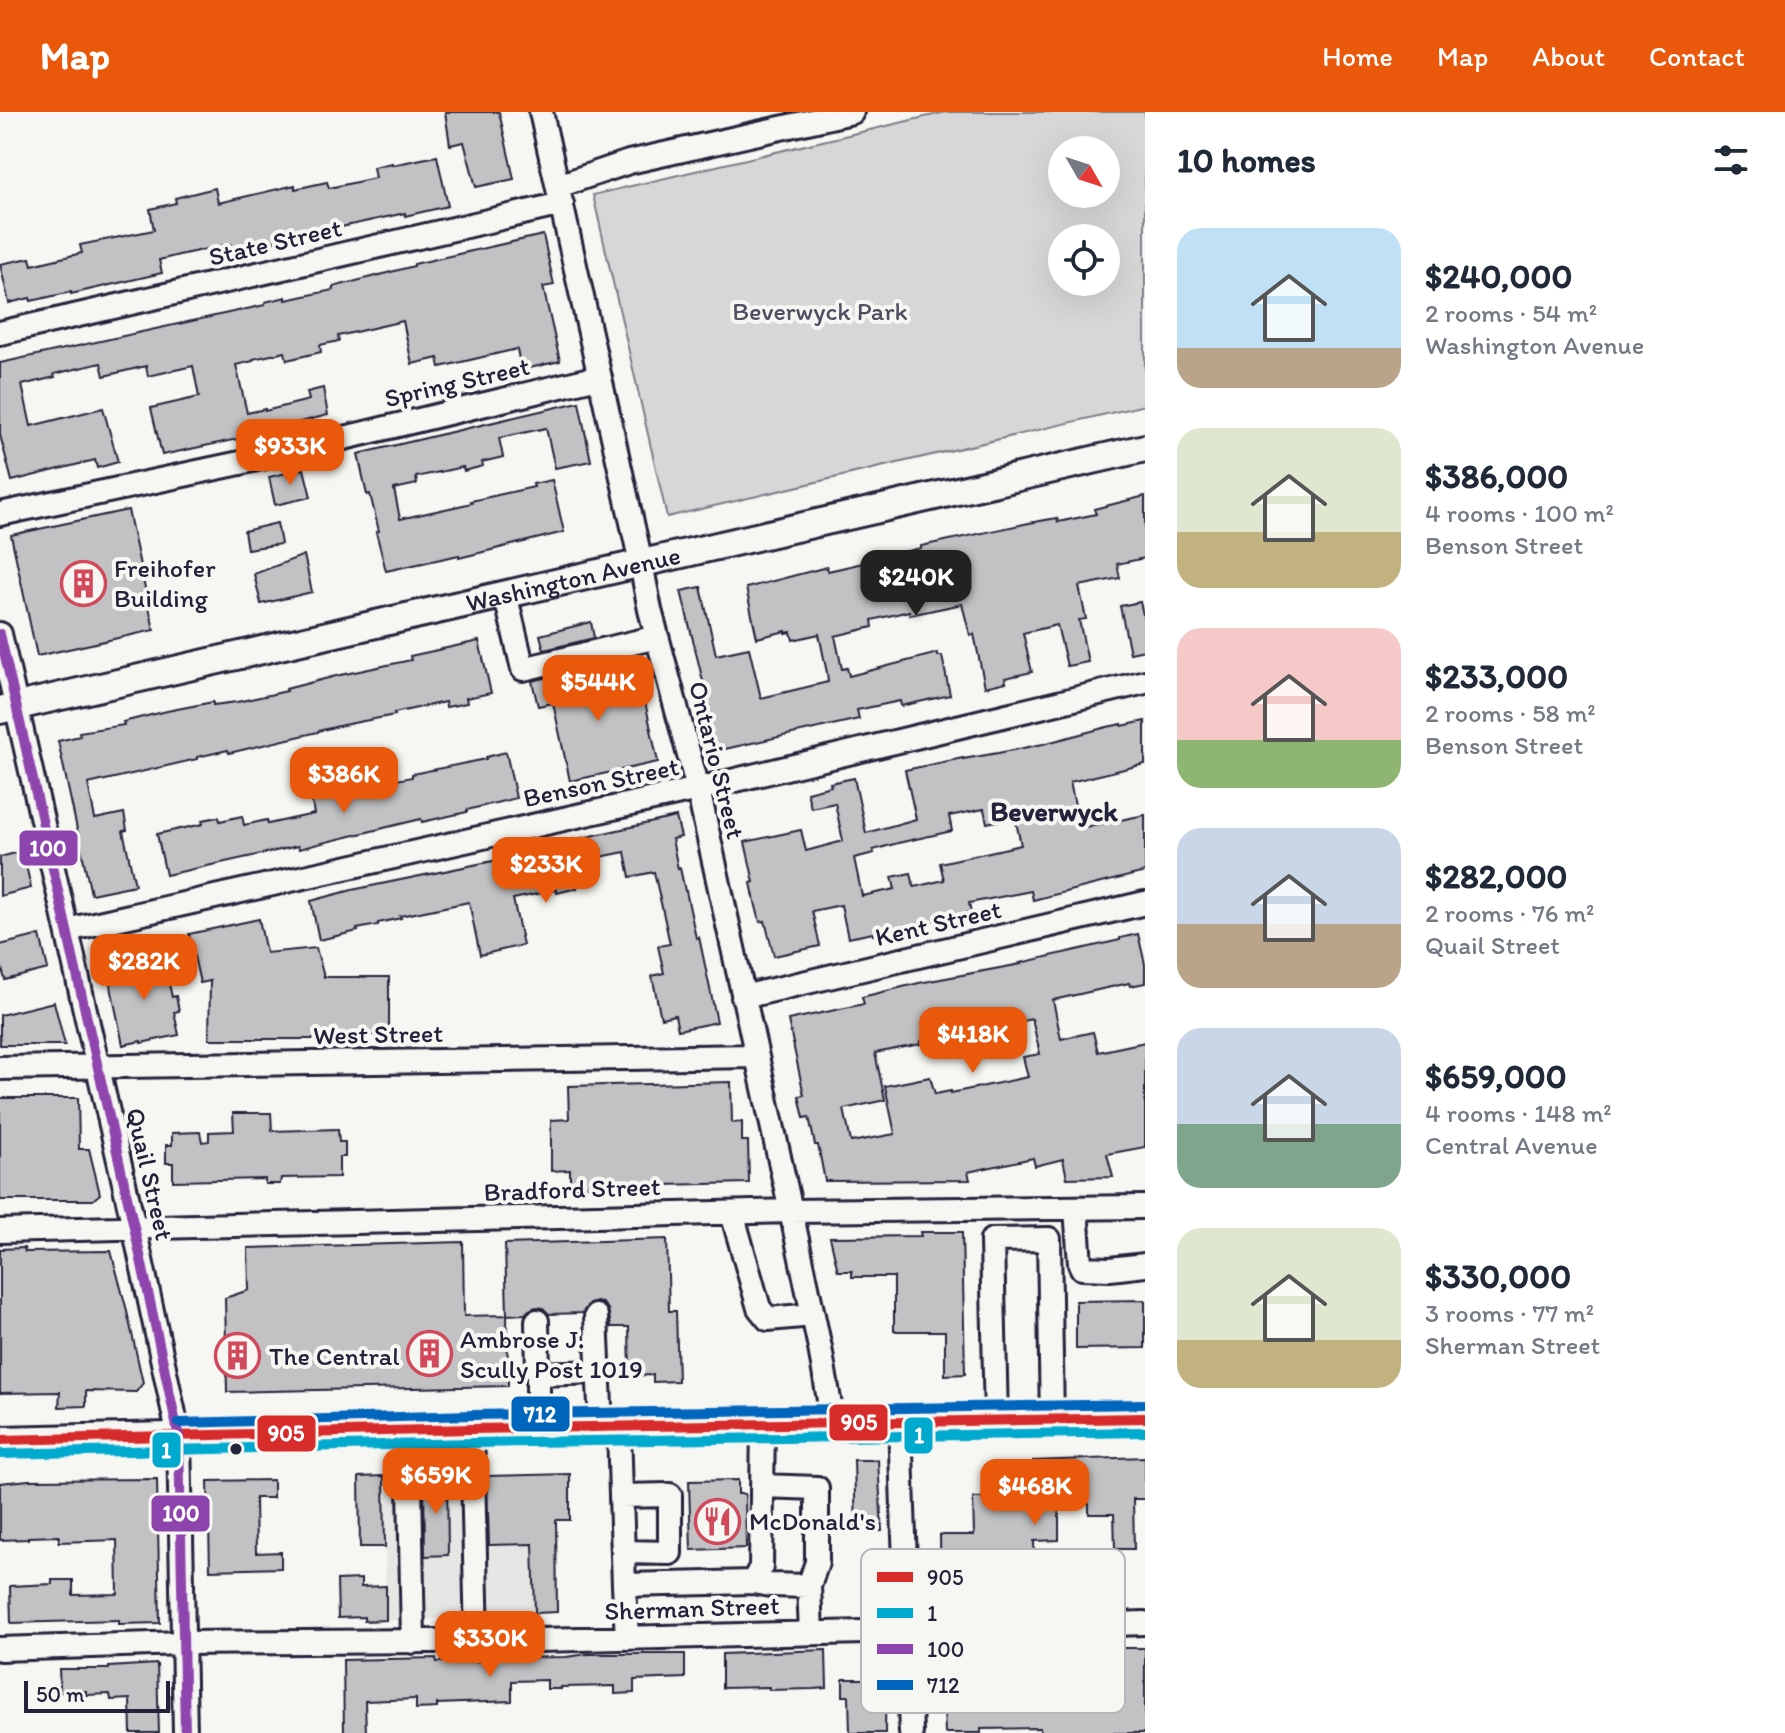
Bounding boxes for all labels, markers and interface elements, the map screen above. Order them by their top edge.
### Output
text: Map [40,33,110,79]
text: Home [1322,39,1393,73]
text: Map [1437,39,1488,73]
text: About [1532,39,1605,73]
text: Contact [1649,39,1745,73]
north arrow [1048,136,1120,208]
map controls [1048,136,1120,296]
icon: filters [1709,138,1753,182]
text: 10 homes [1177,140,1316,181]
street label: State Street [206,211,345,273]
button: locate [1048,224,1120,296]
text: $240,000 [1425,256,1572,297]
icon: home [1241,260,1337,356]
park label: Beverwyck Park [732,295,908,327]
text: 2 rooms · 54 m² [1425,297,1597,329]
text: Washington Avenue [1425,329,1644,361]
street label: Spring Street [381,350,533,414]
pin: $933K [234,419,346,487]
text: $933K [254,429,326,461]
text: $386,000 [1425,456,1568,497]
icon: home [1241,460,1337,556]
text: 4 rooms · 100 m² [1425,497,1614,529]
text: Benson Street [1425,529,1583,561]
street label: Washington Avenue [463,539,684,619]
pin: $240K [860,550,972,618]
place label: Freihofer Building [114,552,216,614]
building icon: Freihofer Building [59,559,107,607]
text: $240K [878,560,954,592]
pin: $544K [542,655,654,723]
text: $233,000 [1425,656,1568,697]
icon: home [1241,660,1337,756]
text: $544K [561,665,635,697]
street label: Ontario Street [682,678,752,842]
text: 2 rooms · 58 m² [1425,697,1596,729]
text: Benson Street [1425,729,1583,761]
pin: $386K [288,747,400,815]
street label: Benson Street [520,750,682,814]
text: $386K [308,757,380,789]
district label: Beverwyck [990,794,1118,828]
line badge: 100 [18,829,79,867]
text: 100 [29,835,67,862]
pin: $233K [490,837,602,905]
text: $233K [510,847,582,879]
text: $282,000 [1425,856,1568,897]
icon: home [1241,860,1337,956]
street label: Kent Street [872,893,1004,953]
text: 2 rooms · 76 m² [1425,897,1594,929]
text: Quail Street [1425,929,1560,961]
pin: $282K [88,934,200,1002]
text: $282K [108,944,180,976]
pin: $418K [917,1007,1029,1075]
street label: West Street [313,1017,444,1051]
text: $418K [937,1017,1009,1049]
text: $659,000 [1425,1056,1567,1097]
icon: home [1241,1060,1337,1156]
text: 4 rooms · 148 m² [1425,1097,1612,1129]
street label: Quail Street [119,1105,181,1244]
text: Central Avenue [1425,1129,1598,1161]
street label: Bradford Street [483,1170,661,1208]
text: $330,000 [1425,1256,1571,1297]
icon: home [1241,1260,1337,1356]
text: 3 rooms · 77 m² [1425,1297,1594,1329]
place label: Ambrose J. Scully Post 1019 [460,1323,643,1385]
text: Sherman Street [1425,1329,1600,1361]
building icon: Ambrose J. Scully Post 1019 [405,1330,453,1378]
building icon: The Central [214,1332,262,1380]
place label: The Central [269,1340,400,1372]
line badge: 712 [510,1395,571,1433]
text: 712 [523,1401,557,1428]
line badge: 905 [828,1403,889,1442]
text: 905 [841,1409,878,1436]
line badge: 905 [256,1414,317,1453]
line badge: 1 [903,1416,934,1455]
text: 905 [268,1420,305,1447]
text: 1 [914,1422,925,1449]
line badge: 1 [151,1431,182,1469]
text: 1 [161,1437,172,1464]
unlabelled marker [228,1441,244,1457]
pin: $659K [380,1448,492,1516]
text: $659K [401,1458,471,1490]
pin: $468K [979,1459,1091,1527]
text: $468K [998,1469,1072,1501]
line badge: 100 [150,1494,211,1533]
restaurant icon: McDonald's [694,1497,742,1545]
text: 100 [162,1500,200,1527]
place label: McDonald's [749,1505,876,1537]
legend [861,1549,1125,1713]
text: 905 [927,1564,964,1591]
street label: Sherman Street [604,1589,780,1627]
text: 1 [927,1600,937,1627]
pin: $330K [434,1611,546,1679]
text: $330K [453,1621,527,1653]
text: 100 [927,1636,964,1663]
text: 712 [927,1672,960,1699]
scale bar [24,1677,170,1713]
text: 50 m [36,1681,85,1708]

